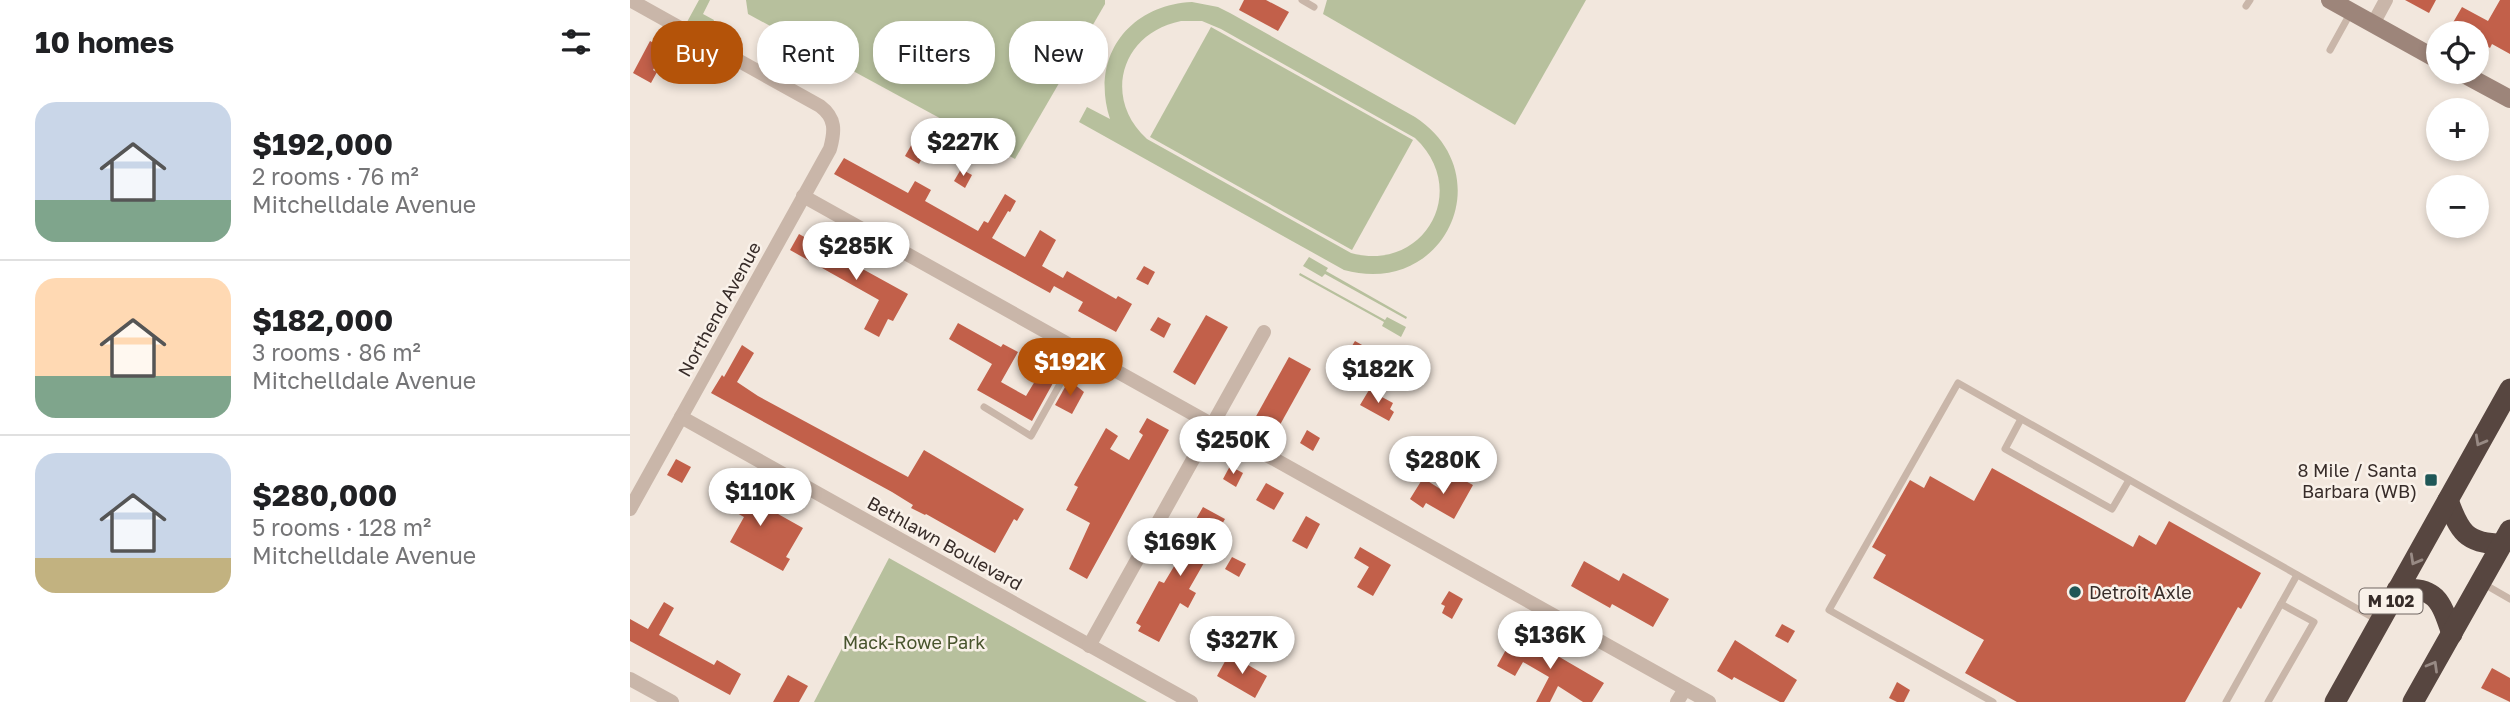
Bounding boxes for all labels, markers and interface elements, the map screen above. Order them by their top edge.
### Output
chip: Buy [651,21,743,84]
chip: Rent [757,21,859,84]
chip: Filters [873,21,995,84]
chip: New [1009,21,1108,84]
map controls [2426,21,2489,238]
button: locate [2426,21,2489,84]
icon: filters [557,23,595,61]
text: 10 homes [35,24,174,60]
button: + [2426,98,2489,161]
pin: $227K [914,118,1012,178]
text: $192,000 [252,126,393,162]
text: $227K [927,127,999,155]
icon: home [91,130,175,214]
text: 2 rooms · 76 m² [252,162,419,190]
button: − [2426,175,2489,238]
text: Mitchelldale Avenue [252,190,476,218]
pin: $285K [807,222,905,282]
text: $285K [819,231,893,259]
street label: Northend Avenue [673,238,765,380]
text: $182,000 [252,302,393,338]
icon: home [91,306,175,390]
text: 3 rooms · 86 m² [252,338,421,366]
pin: $192K [1021,338,1119,398]
pin: $182K [1329,346,1427,405]
text: $192K [1034,347,1106,375]
text: $182K [1342,354,1414,382]
text: Mitchelldale Avenue [252,366,476,394]
pin: $250K [1184,416,1282,476]
text: $250K [1195,425,1271,453]
one-way arrow [2475,434,2488,447]
pin: $280K [1394,436,1492,496]
text: $280K [1405,445,1481,473]
place label: 8 Mile / Santa Barbara (WB) [2298,459,2417,502]
pin: $110K [711,468,809,528]
marker: 8 Mile / Santa Barbara (WB) [2423,472,2439,488]
text: $280,000 [252,477,397,513]
text: $110K [725,477,795,505]
icon: home [91,481,175,565]
street label: Bethlawn Boulevard [864,491,1026,595]
text: 5 rooms · 128 m² [252,513,431,541]
pin: $169K [1131,518,1229,578]
text: $169K [1143,527,1217,555]
text: Mitchelldale Avenue [252,541,476,569]
one-way arrow [2410,552,2423,565]
place label: Detroit Axle [2089,581,2192,603]
marker: Detroit Axle [2067,584,2083,600]
road number: M 102 [2360,588,2422,614]
pin: $136K [1501,612,1599,671]
pin: $327K [1193,616,1291,676]
text: $136K [1514,620,1586,648]
text: $327K [1206,625,1278,653]
park label: Mack-Rowe Park [843,631,985,653]
one-way arrow [2425,661,2438,674]

